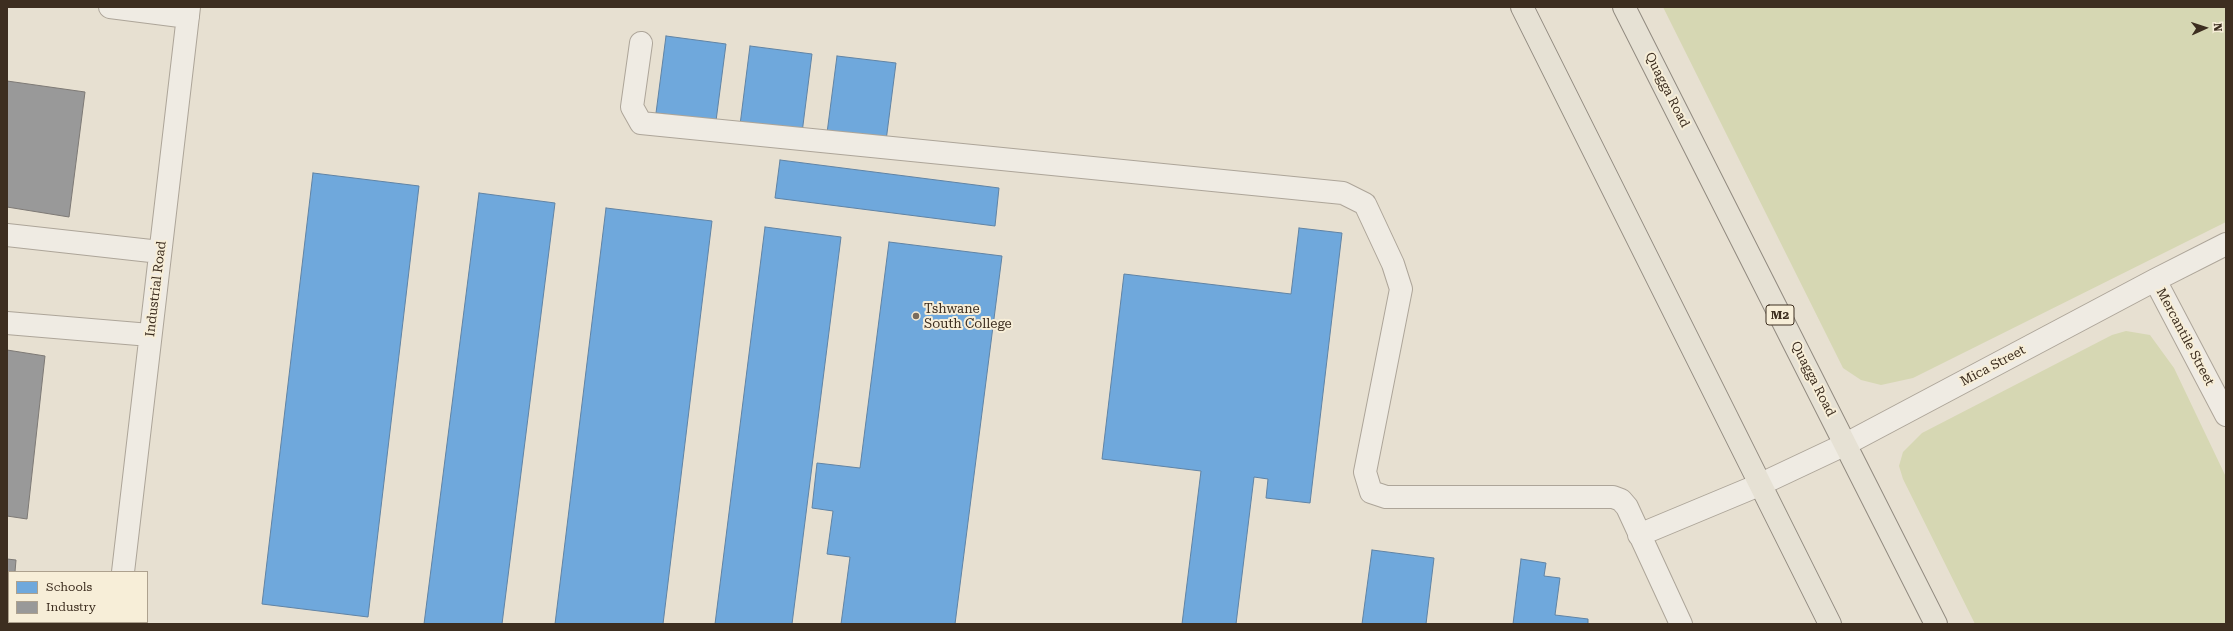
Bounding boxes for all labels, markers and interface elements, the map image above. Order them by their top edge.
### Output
north arrow [2185,8,2225,48]
text: N [2211,23,2224,32]
street label: Quagga Road [1641,50,1693,130]
street label: Industrial Road [142,240,170,338]
street label: Mercantile Street [2153,286,2217,388]
place label: Tshwane South College [924,301,1012,332]
road number: M2 [1766,305,1794,325]
marker: Tshwane South College [911,311,921,321]
street label: Quagga Road [1787,339,1839,419]
street label: Mica Street [1958,342,2028,390]
legend [8,571,148,623]
text: Schools [46,580,92,594]
text: Industry [46,600,96,614]

